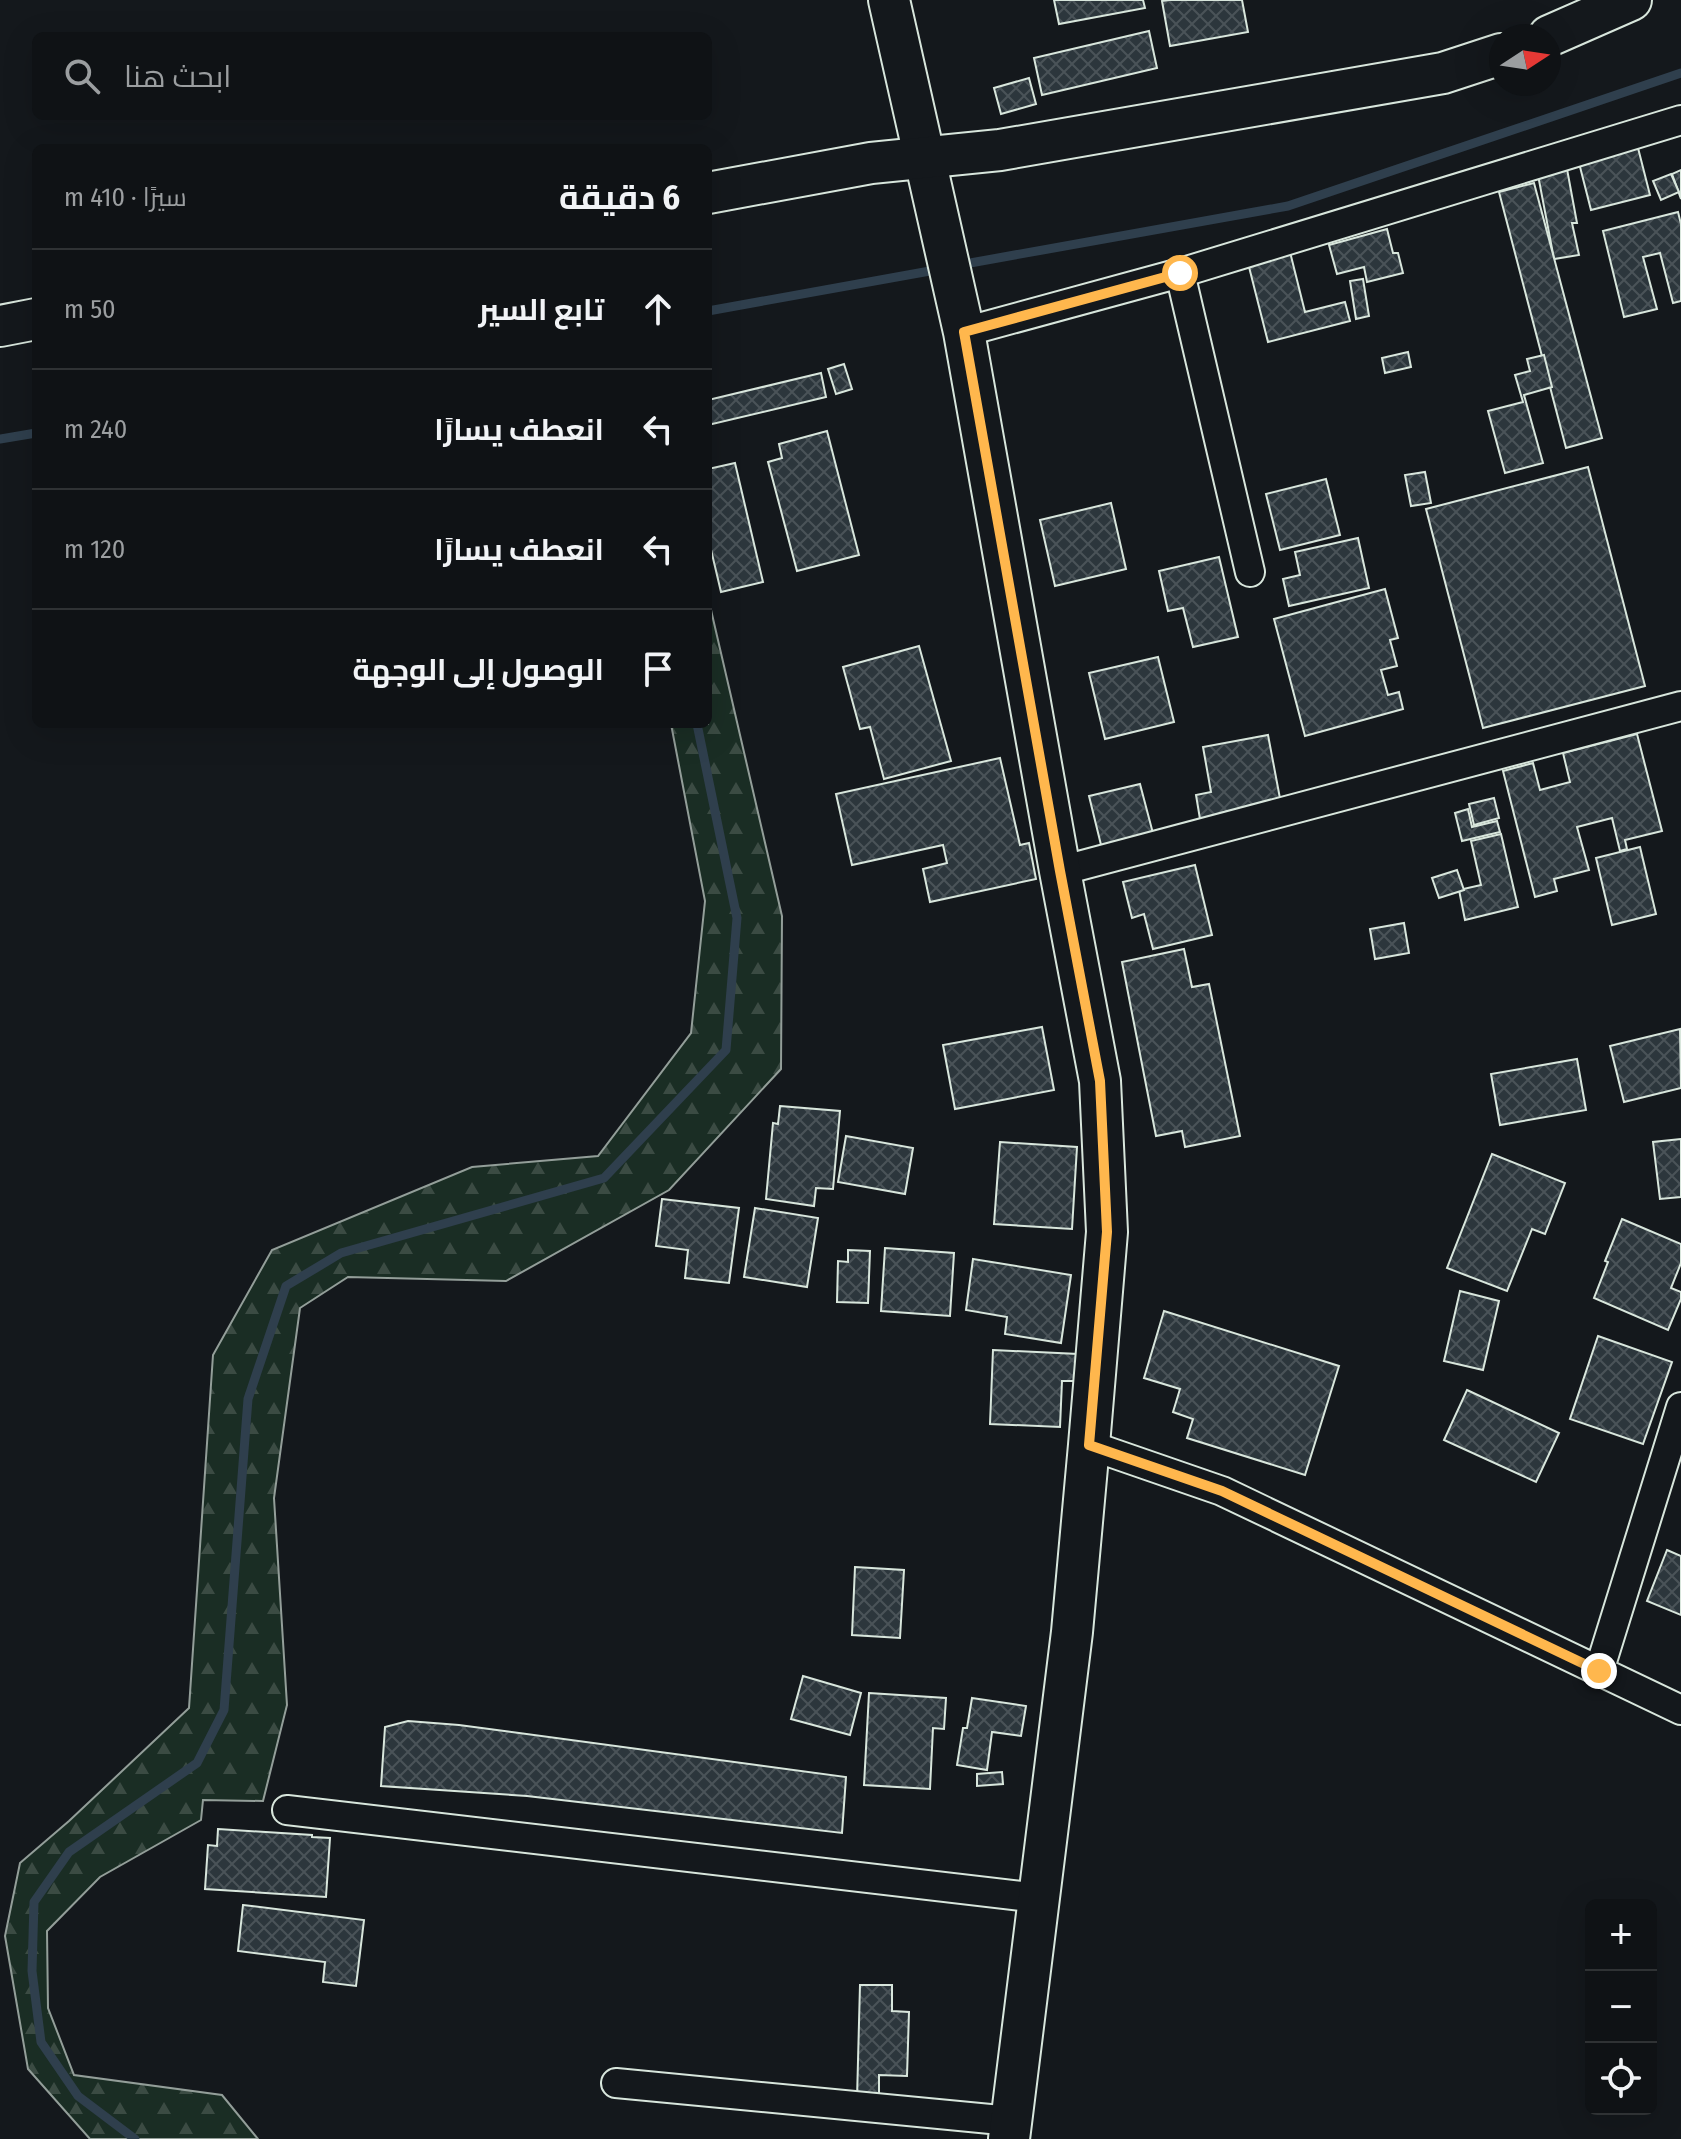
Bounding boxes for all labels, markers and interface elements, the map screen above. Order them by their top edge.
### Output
north arrow [1489,24,1561,96]
search box [32,32,712,120]
icon: search [60,54,104,98]
text: ابحث هنا [124,59,231,95]
text: 6 دقيقة [559,177,680,218]
text: سيرًا · 410 m [64,182,187,213]
route start [1162,255,1198,291]
icon: ahead [636,287,680,331]
text: تابع السير [478,292,604,328]
text: 50 m [64,294,116,325]
icon: left [636,407,680,451]
text: انعطف يسارًا [434,412,604,448]
text: 240 m [64,414,127,445]
icon: left [636,527,680,571]
text: انعطف يسارًا [434,532,604,568]
text: 120 m [64,534,125,565]
icon: arrive [636,647,680,691]
text: الوصول إلى الوجهة [353,652,604,688]
route end [1581,1653,1617,1689]
map controls [1585,1899,1657,2115]
button: + [1585,1899,1657,1971]
button: − [1585,1971,1657,2043]
button: locate [1585,2043,1657,2115]

